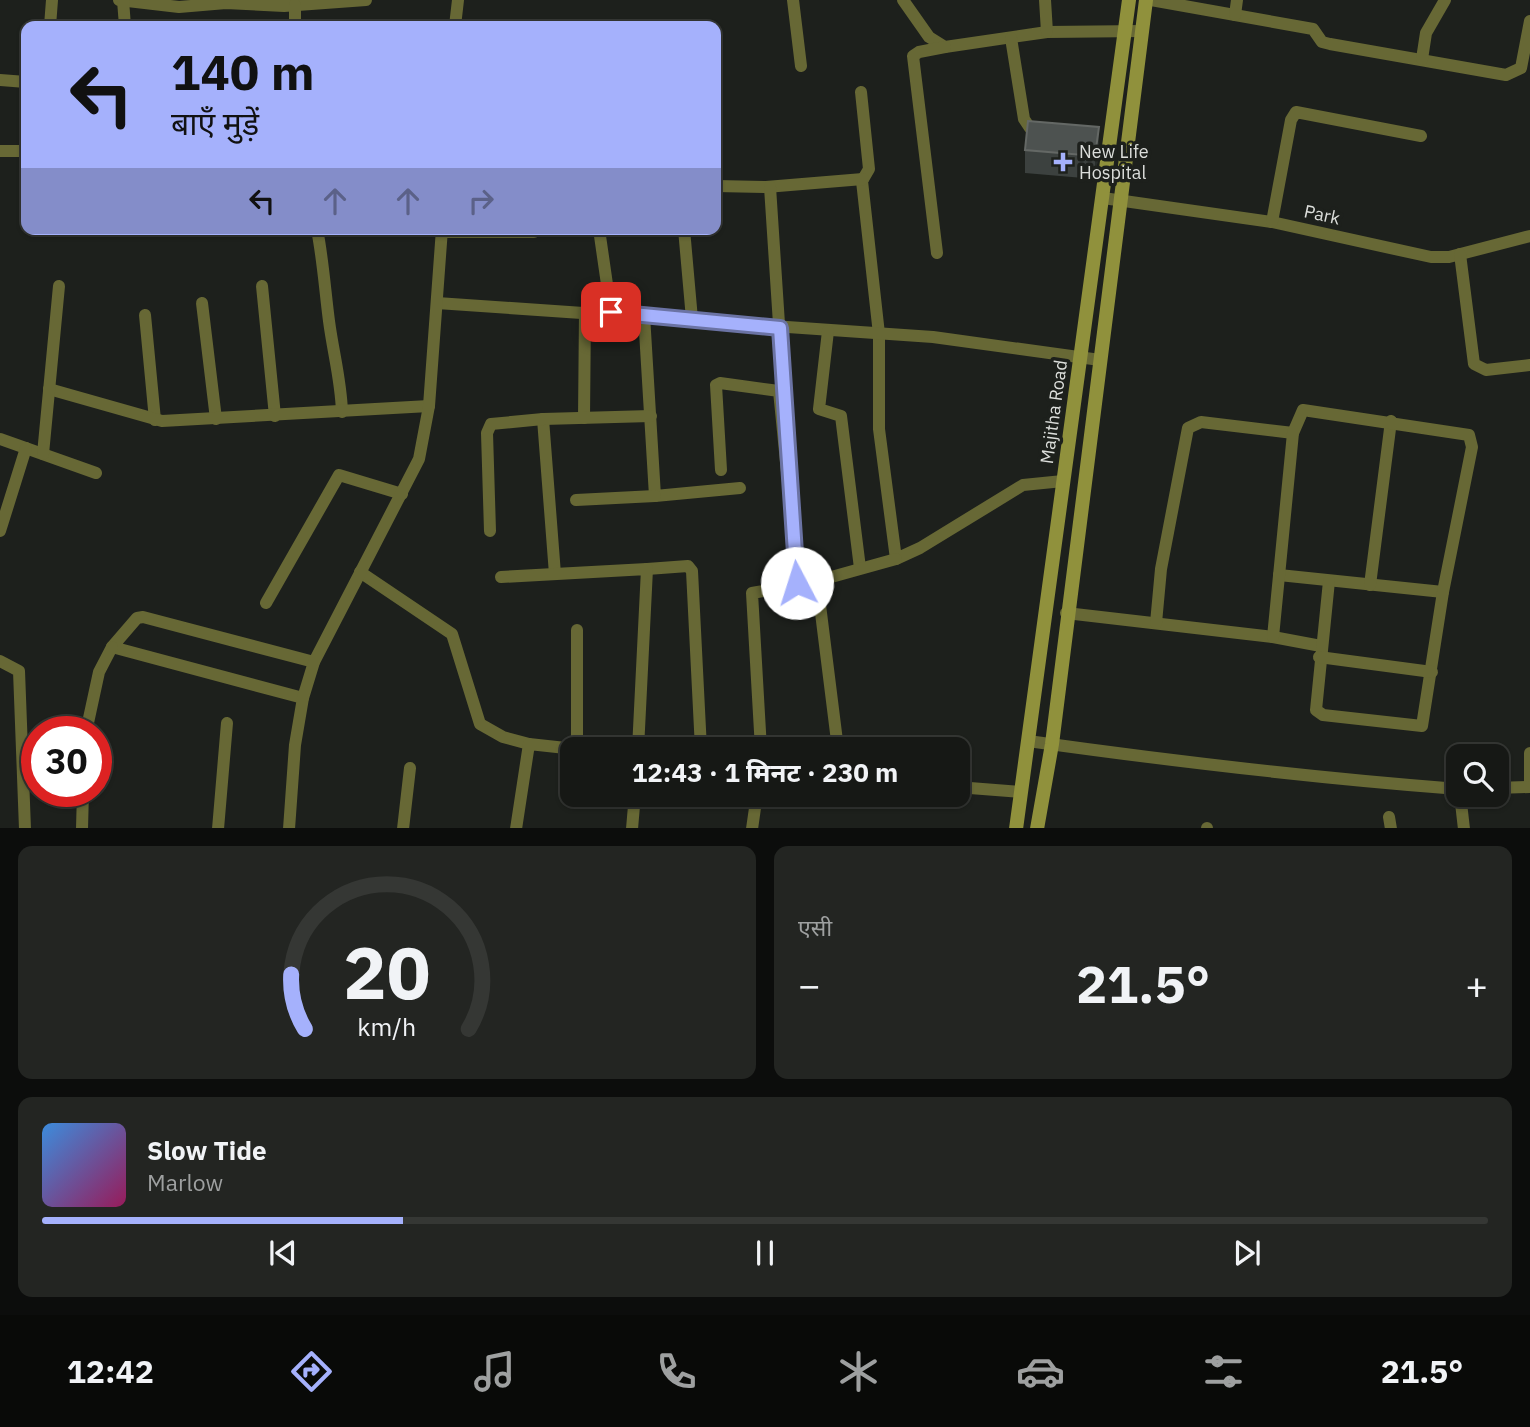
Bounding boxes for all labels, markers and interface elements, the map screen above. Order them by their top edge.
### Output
text: 140 m [171,40,315,103]
icon: left [56,49,147,140]
text: बाएँ मुड़ें [171,102,259,144]
place label: New Life Hospital [1079,140,1149,184]
marker: New Life Hospital [1053,152,1073,172]
icon: left [243,182,281,220]
icon: ahead [316,182,354,220]
icon: ahead [389,182,427,220]
icon: right [462,182,500,220]
street label: Park [1302,199,1343,230]
pin [581,282,641,342]
icon: arrive [592,293,630,331]
street label: Majitha Road [1035,358,1072,466]
position arrow [760,546,834,620]
speed limit sign: 30 [21,716,112,807]
map controls [1446,744,1509,807]
button: search [1446,744,1509,807]
text: 12:43 · 1 मिनट · 230 m [632,755,898,789]
text: एसी [798,912,832,942]
text: 20 [343,924,431,1019]
text: 21.5° [1076,950,1210,1017]
text: − [798,960,821,1009]
text: + [1465,960,1488,1009]
text: km/h [358,1009,416,1042]
text: Slow Tide [147,1133,267,1167]
text: Marlow [147,1167,223,1197]
icon: previous [264,1234,302,1272]
icon: pause [746,1234,784,1272]
icon: next [1228,1234,1266,1272]
icon: directions [287,1347,336,1396]
icon: music [470,1347,519,1396]
icon: phone [652,1347,701,1396]
icon: climate [834,1347,883,1396]
icon: car [1016,1347,1065,1396]
icon: filters [1199,1347,1248,1396]
text: 12:42 [67,1350,154,1392]
text: 21.5° [1381,1350,1463,1392]

